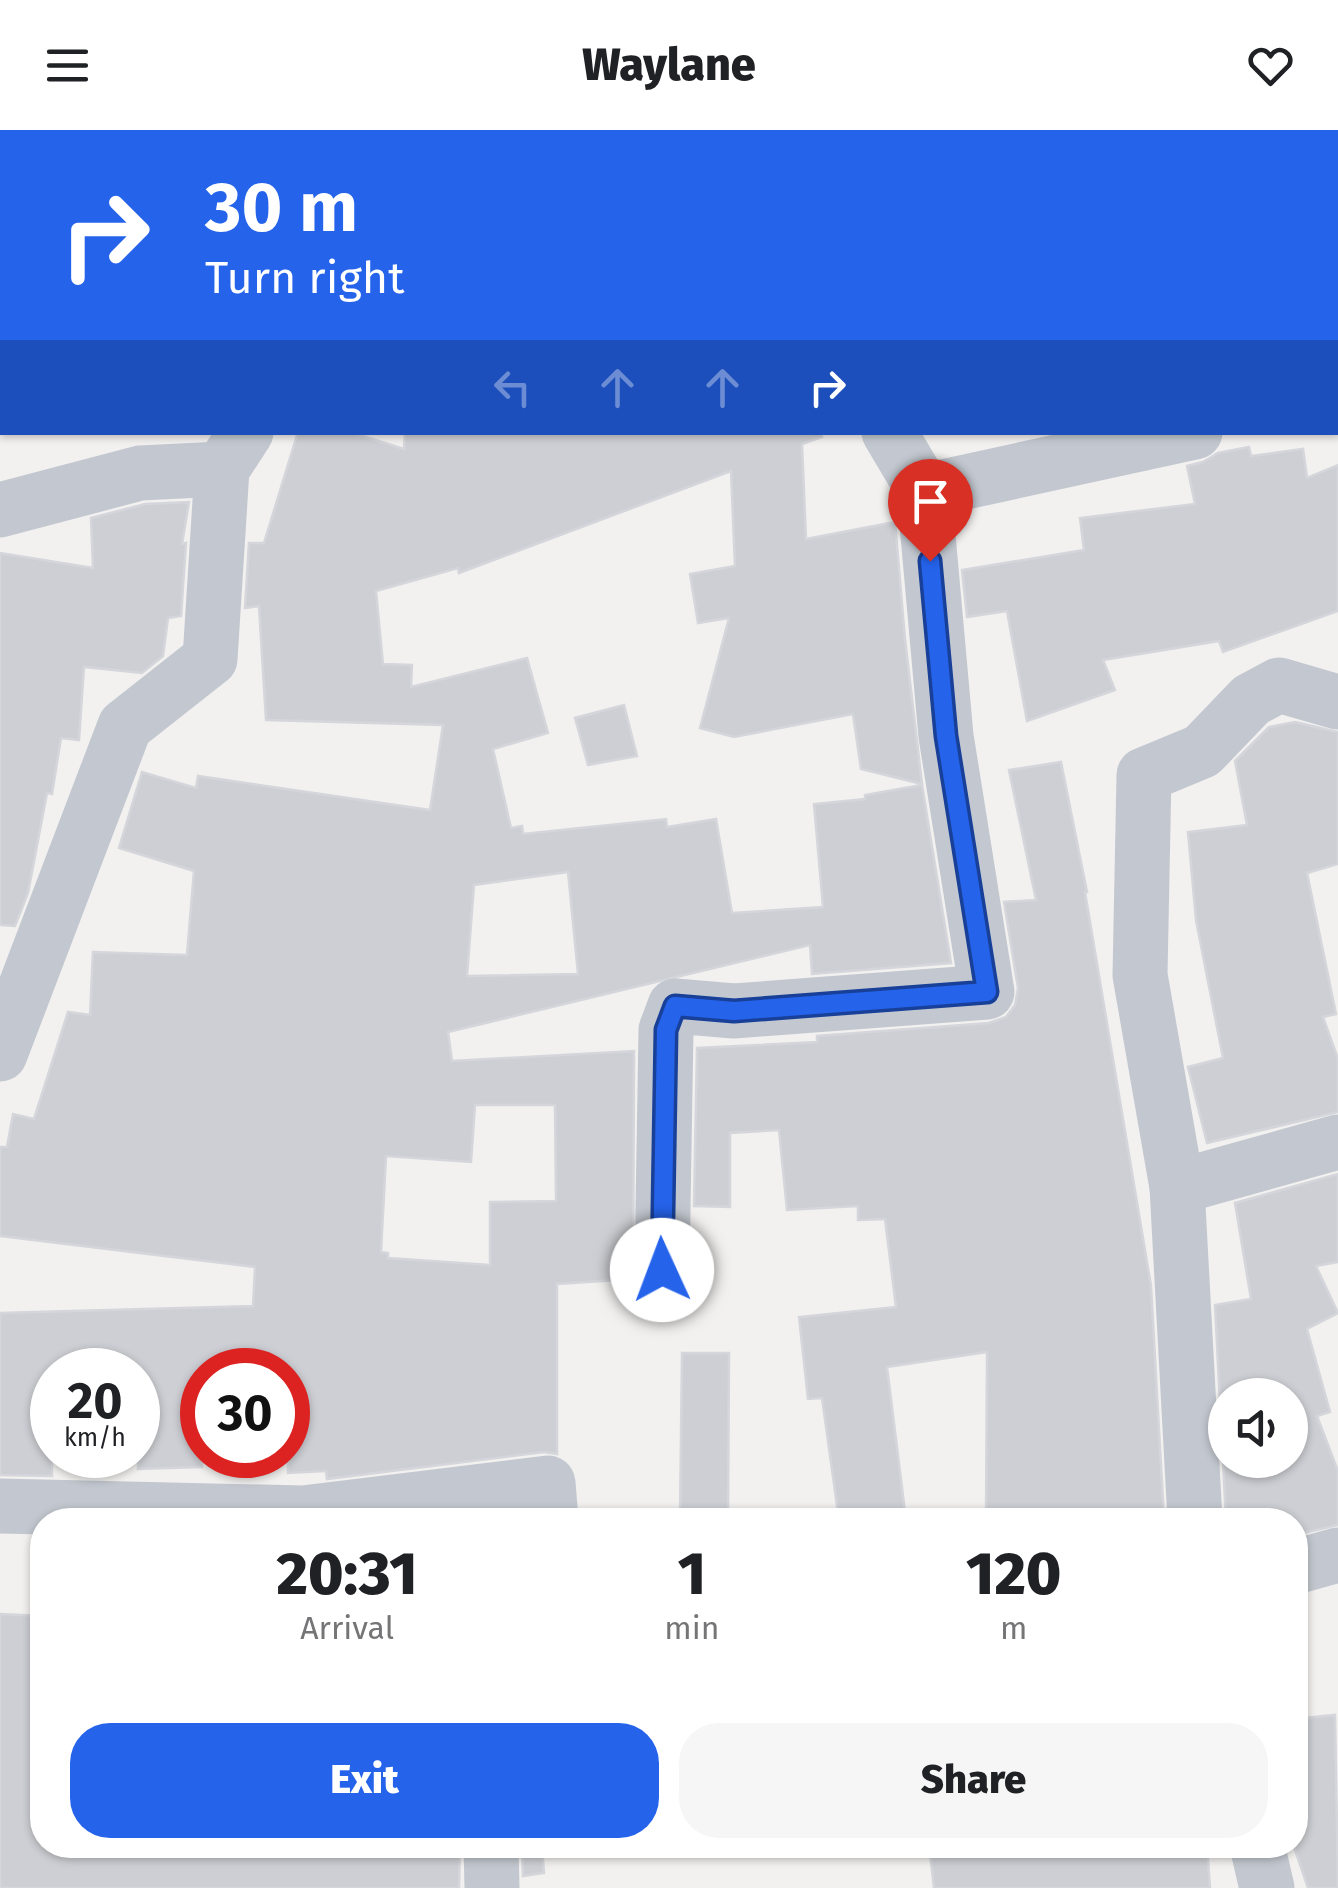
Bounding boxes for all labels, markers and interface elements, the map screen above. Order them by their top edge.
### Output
icon: menu [40,38,95,93]
text: Waylane [582,38,756,92]
icon: heart [1243,38,1298,93]
text: 30 m [205,166,358,250]
icon: right [40,170,170,300]
text: Turn right [205,251,404,305]
icon: left [485,360,540,415]
icon: ahead [590,360,645,415]
icon: ahead [695,360,750,415]
icon: right [800,360,855,415]
pin [888,459,973,562]
icon: arrive [903,474,958,529]
position arrow [610,1218,714,1322]
speed limit sign: 30 [180,1348,310,1478]
text: 20 [67,1371,123,1431]
map controls [1208,1378,1308,1478]
button: sound [1208,1378,1308,1478]
text: km/h [64,1423,126,1453]
text: 20:31 [277,1538,418,1610]
text: 1 [678,1538,706,1610]
text: 120 [966,1538,1061,1610]
text: Arrival [300,1609,394,1647]
text: min [664,1609,719,1647]
text: m [1000,1609,1027,1647]
button: Exit [70,1723,659,1838]
button: Share [679,1723,1268,1838]

